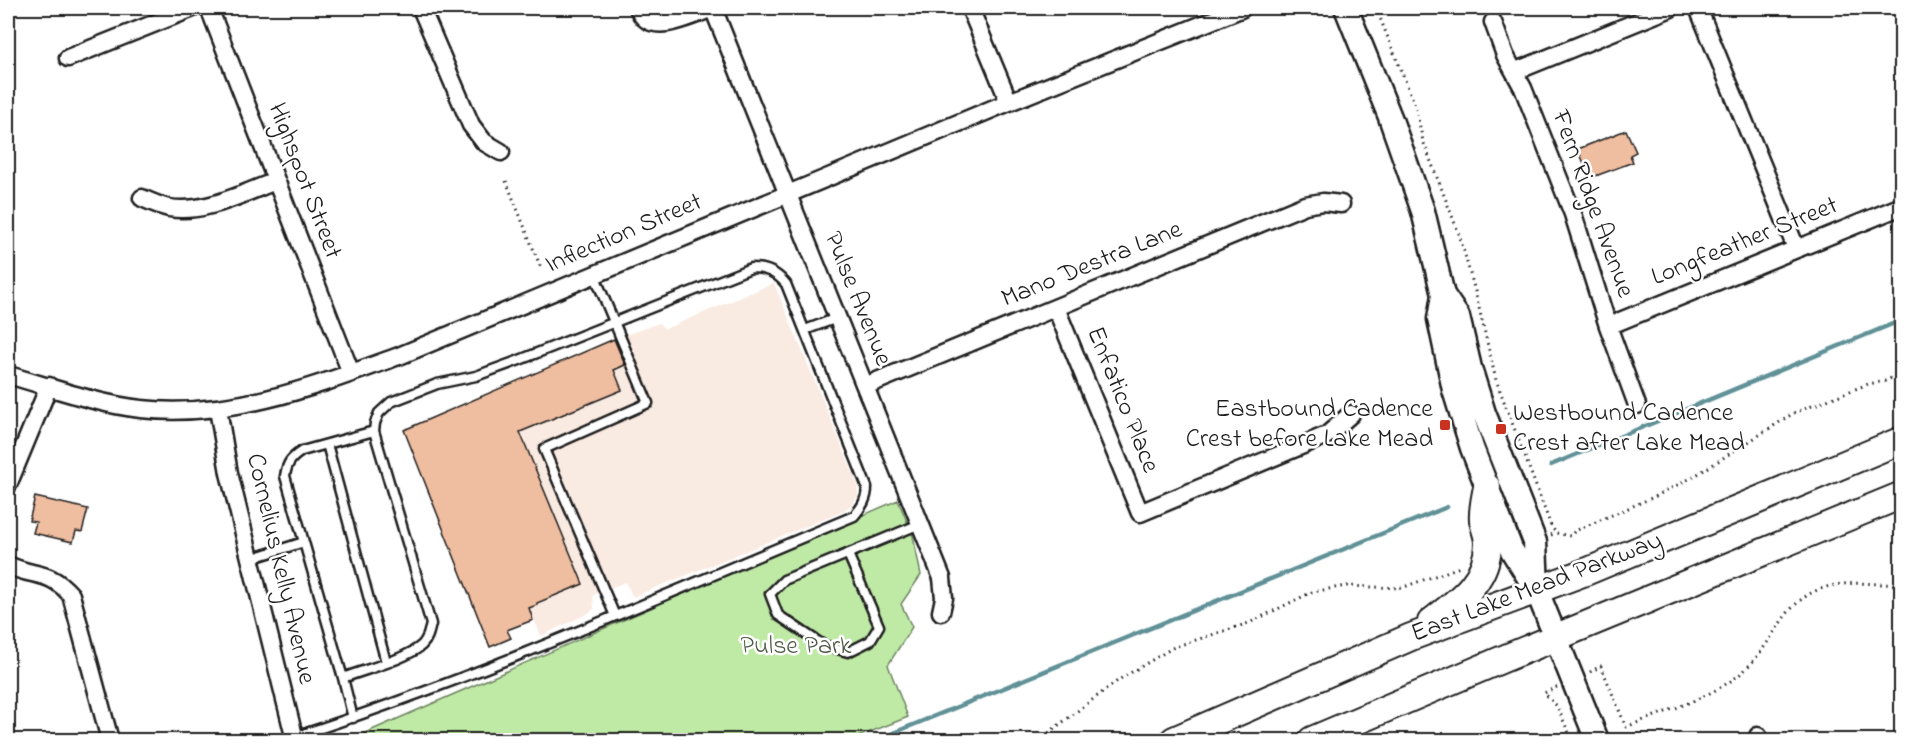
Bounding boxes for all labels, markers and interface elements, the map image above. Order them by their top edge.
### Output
street label: Highspot Street [257,97,351,265]
street label: Fern Ridge Avenue [1540,104,1644,303]
street label: Inflection Street [540,184,709,284]
street label: Longfeather Street [1646,187,1844,297]
street label: Mano Destra Lane [996,211,1188,319]
street label: Pulse Avenue [813,226,901,372]
street label: Enfatico Place [1075,321,1169,479]
place label: Eastbound Cadence Crest before Lake Mead [1186,391,1433,459]
place label: Westbound Cadence Crest after Lake Mead [1513,395,1745,463]
marker: Eastbound Cadence Crest before Lake Mead [1438,418,1452,432]
marker: Westbound Cadence Crest after Lake Mead [1494,422,1508,436]
street label: Cornelius Kelly Avenue [235,450,325,688]
street label: East Lake Mead Parkway [1406,522,1668,654]
park label: Pulse Park [740,628,852,666]

